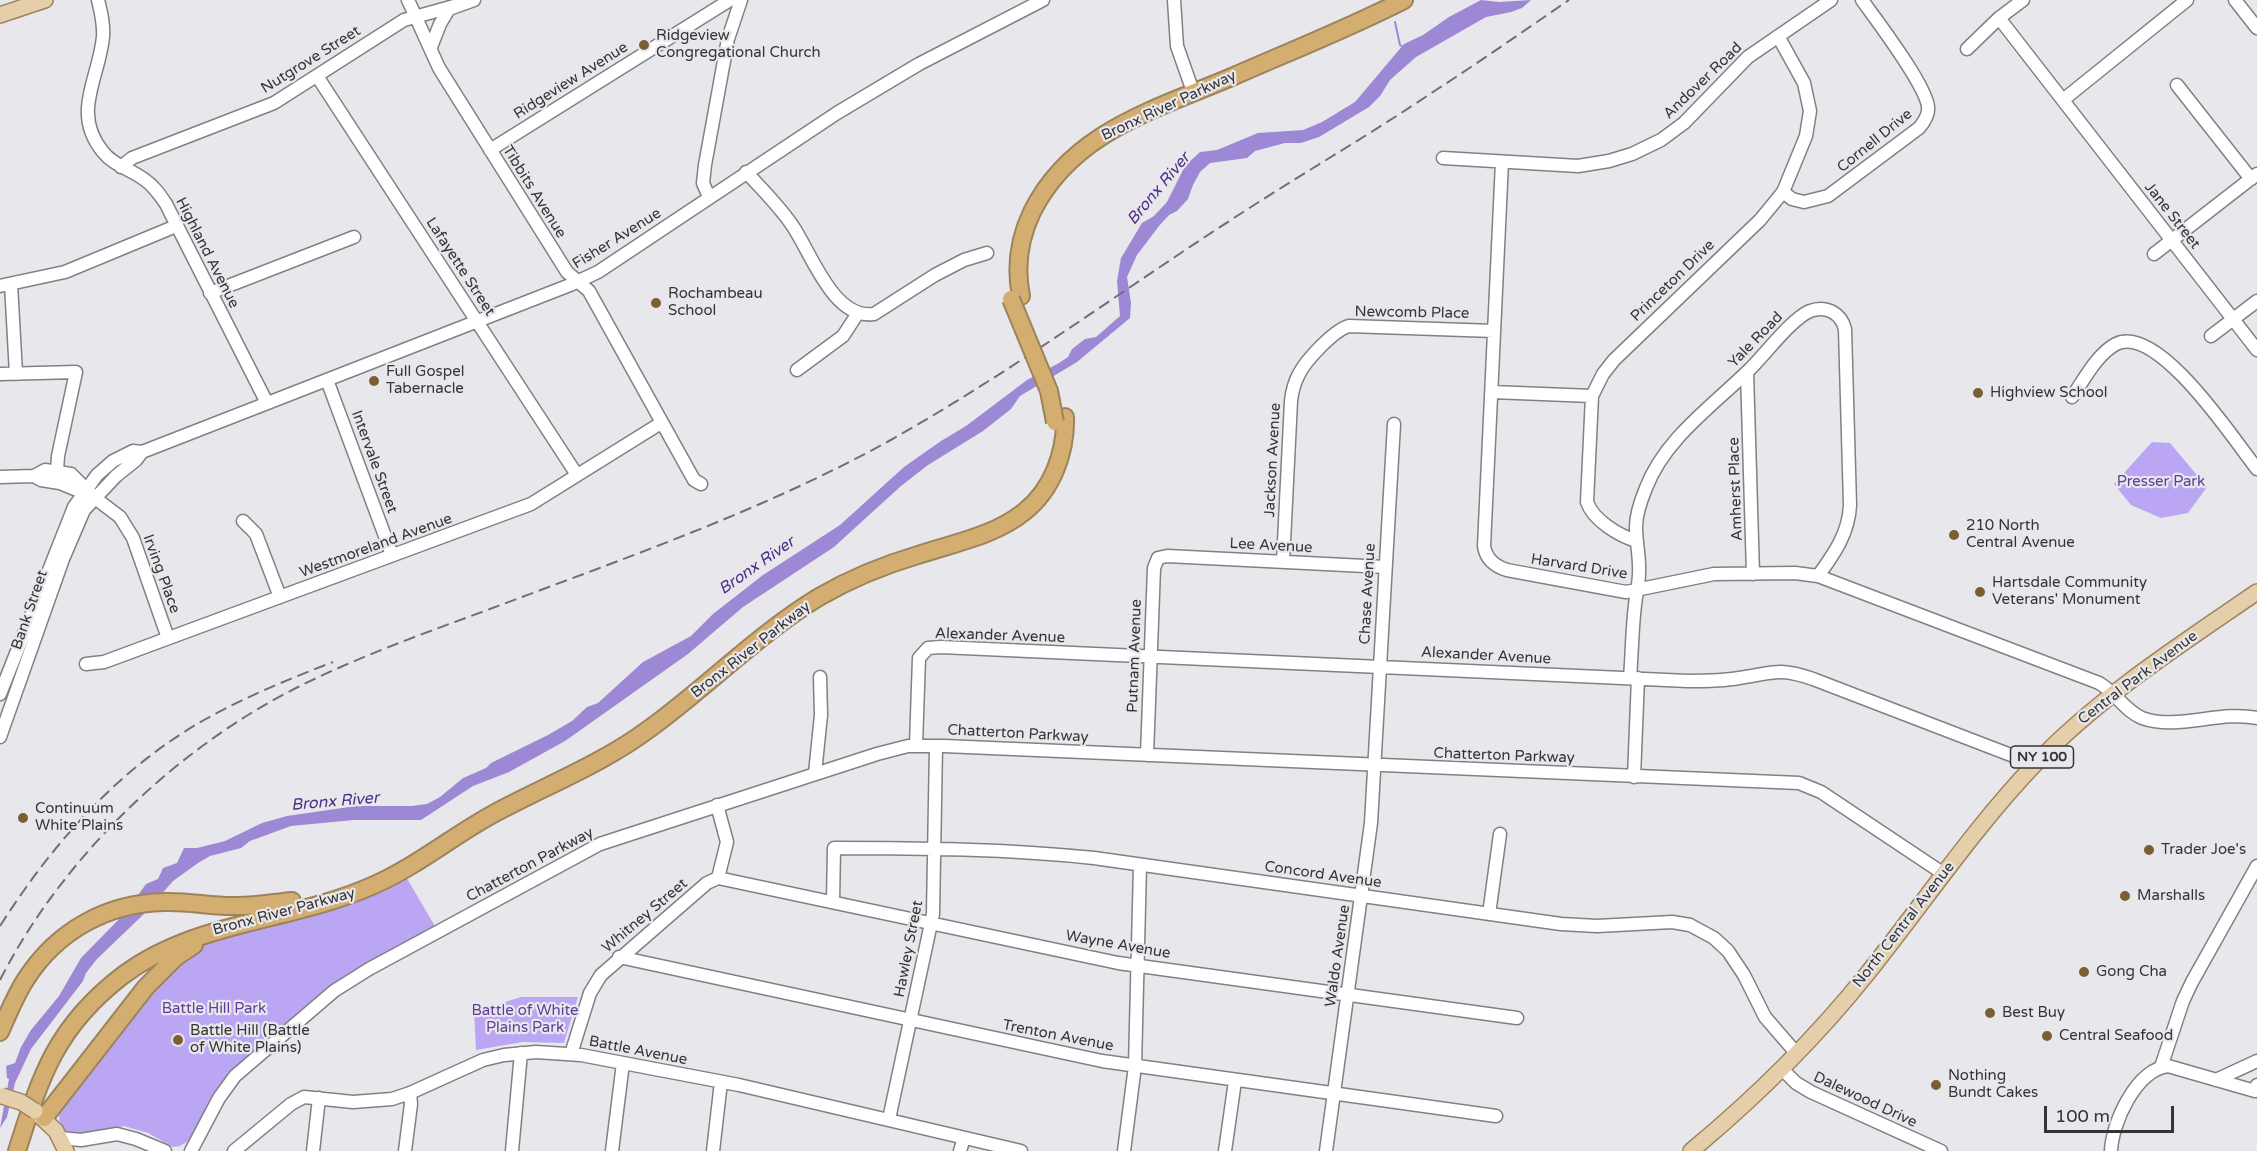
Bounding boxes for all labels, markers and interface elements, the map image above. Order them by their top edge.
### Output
street label: Nutgrove Street [258,22,364,98]
place label: Ridgeview Congregational Church [656,27,821,62]
marker: Ridgeview Congregational Church [637,38,651,52]
street label: Ridgeview Avenue [511,39,631,123]
street label: Andover Road [1660,39,1746,123]
street label: Bronx River Parkway [1099,67,1239,145]
street label: Cornell Drive [1834,105,1916,177]
street label: Tibbits Avenue [498,142,570,242]
water label: Bronx River [1123,149,1195,229]
street label: Jane Street [2140,179,2204,253]
street label: Highland Avenue [171,195,243,311]
street label: Fisher Avenue [569,205,665,273]
street label: Lafayette Street [421,214,499,320]
street label: Princeton Drive [1627,236,1719,326]
place label: Rochambeau School [668,285,763,320]
marker: Rochambeau School [649,296,663,310]
street label: Newcomb Place [1354,303,1470,323]
street label: Yale Road [1725,308,1787,372]
place label: Full Gospel Tabernacle [386,363,464,398]
marker: Full Gospel Tabernacle [367,374,381,388]
place label: Highview School [1990,384,2108,402]
marker: Highview School [1971,386,1985,400]
street label: Jackson Avenue [1261,402,1285,518]
street label: Intervale Street [347,408,401,516]
street label: Amherst Place [1725,437,1747,541]
park label: Presser Park [2117,473,2205,491]
street label: Westmoreland Avenue [297,510,455,582]
place label: 210 North Central Avenue [1966,517,2075,552]
marker: 210 North Central Avenue [1947,528,1961,542]
street label: Irving Place [138,532,184,616]
water label: Bronx River [715,533,799,599]
street label: Lee Avenue [1229,535,1313,557]
street label: Chase Avenue [1356,543,1380,645]
street label: Harvard Drive [1529,550,1629,584]
street label: Bank Street [8,568,52,652]
place label: Hartsdale Community Veterans' Monument [1992,574,2147,609]
marker: Hartsdale Community Veterans' Monument [1973,585,1987,599]
street label: Bronx River Parkway [688,598,814,702]
street label: Putnam Avenue [1124,599,1146,713]
street label: Alexander Avenue [935,625,1065,647]
street label: Central Park Avenue [2075,627,2201,729]
street label: Alexander Avenue [1421,644,1551,668]
street label: Chatterton Parkway [947,721,1089,747]
street label: Chatterton Parkway [1433,745,1575,767]
road number: NY 100 [2010,746,2074,768]
water label: Bronx River [290,789,380,815]
place label: Continuum White Plains [35,800,123,835]
marker: Continuum White Plains [16,811,30,825]
street label: Chatterton Parkway [463,824,597,906]
place label: Trader Joe's [2161,841,2246,859]
marker: Trader Joe's [2142,843,2156,857]
street label: Concord Avenue [1263,858,1383,892]
street label: North Central Avenue [1849,859,1959,991]
street label: Whitney Street [599,875,691,957]
street label: Bronx River Parkway [211,884,357,940]
place label: Marshalls [2137,887,2205,905]
marker: Marshalls [2118,889,2132,903]
street label: Hawley Street [891,899,927,999]
street label: Waldo Avenue [1322,904,1354,1008]
street label: Wayne Avenue [1064,927,1172,963]
place label: Gong Cha [2096,963,2167,981]
marker: Gong Cha [2077,965,2091,979]
park label: Battle Hill Park [162,1000,266,1018]
park label: Battle of White Plains Park [471,1002,579,1037]
place label: Best Buy [2002,1004,2065,1022]
marker: Best Buy [1983,1006,1997,1020]
street label: Trenton Avenue [1001,1016,1115,1056]
place label: Battle Hill (Battle of White Plains) [190,1022,310,1057]
place label: Central Seafood [2059,1027,2173,1045]
marker: Central Seafood [2040,1029,2054,1043]
marker: Battle Hill (Battle of White Plains) [171,1033,185,1047]
street label: Battle Avenue [587,1033,689,1069]
place label: Nothing Bundt Cakes [1948,1067,2038,1102]
street label: Dalewood Drive [1810,1068,1920,1132]
marker: Nothing Bundt Cakes [1929,1078,1943,1092]
scale bar [2047,1094,2178,1132]
text: 100 m [2055,1105,2110,1127]

